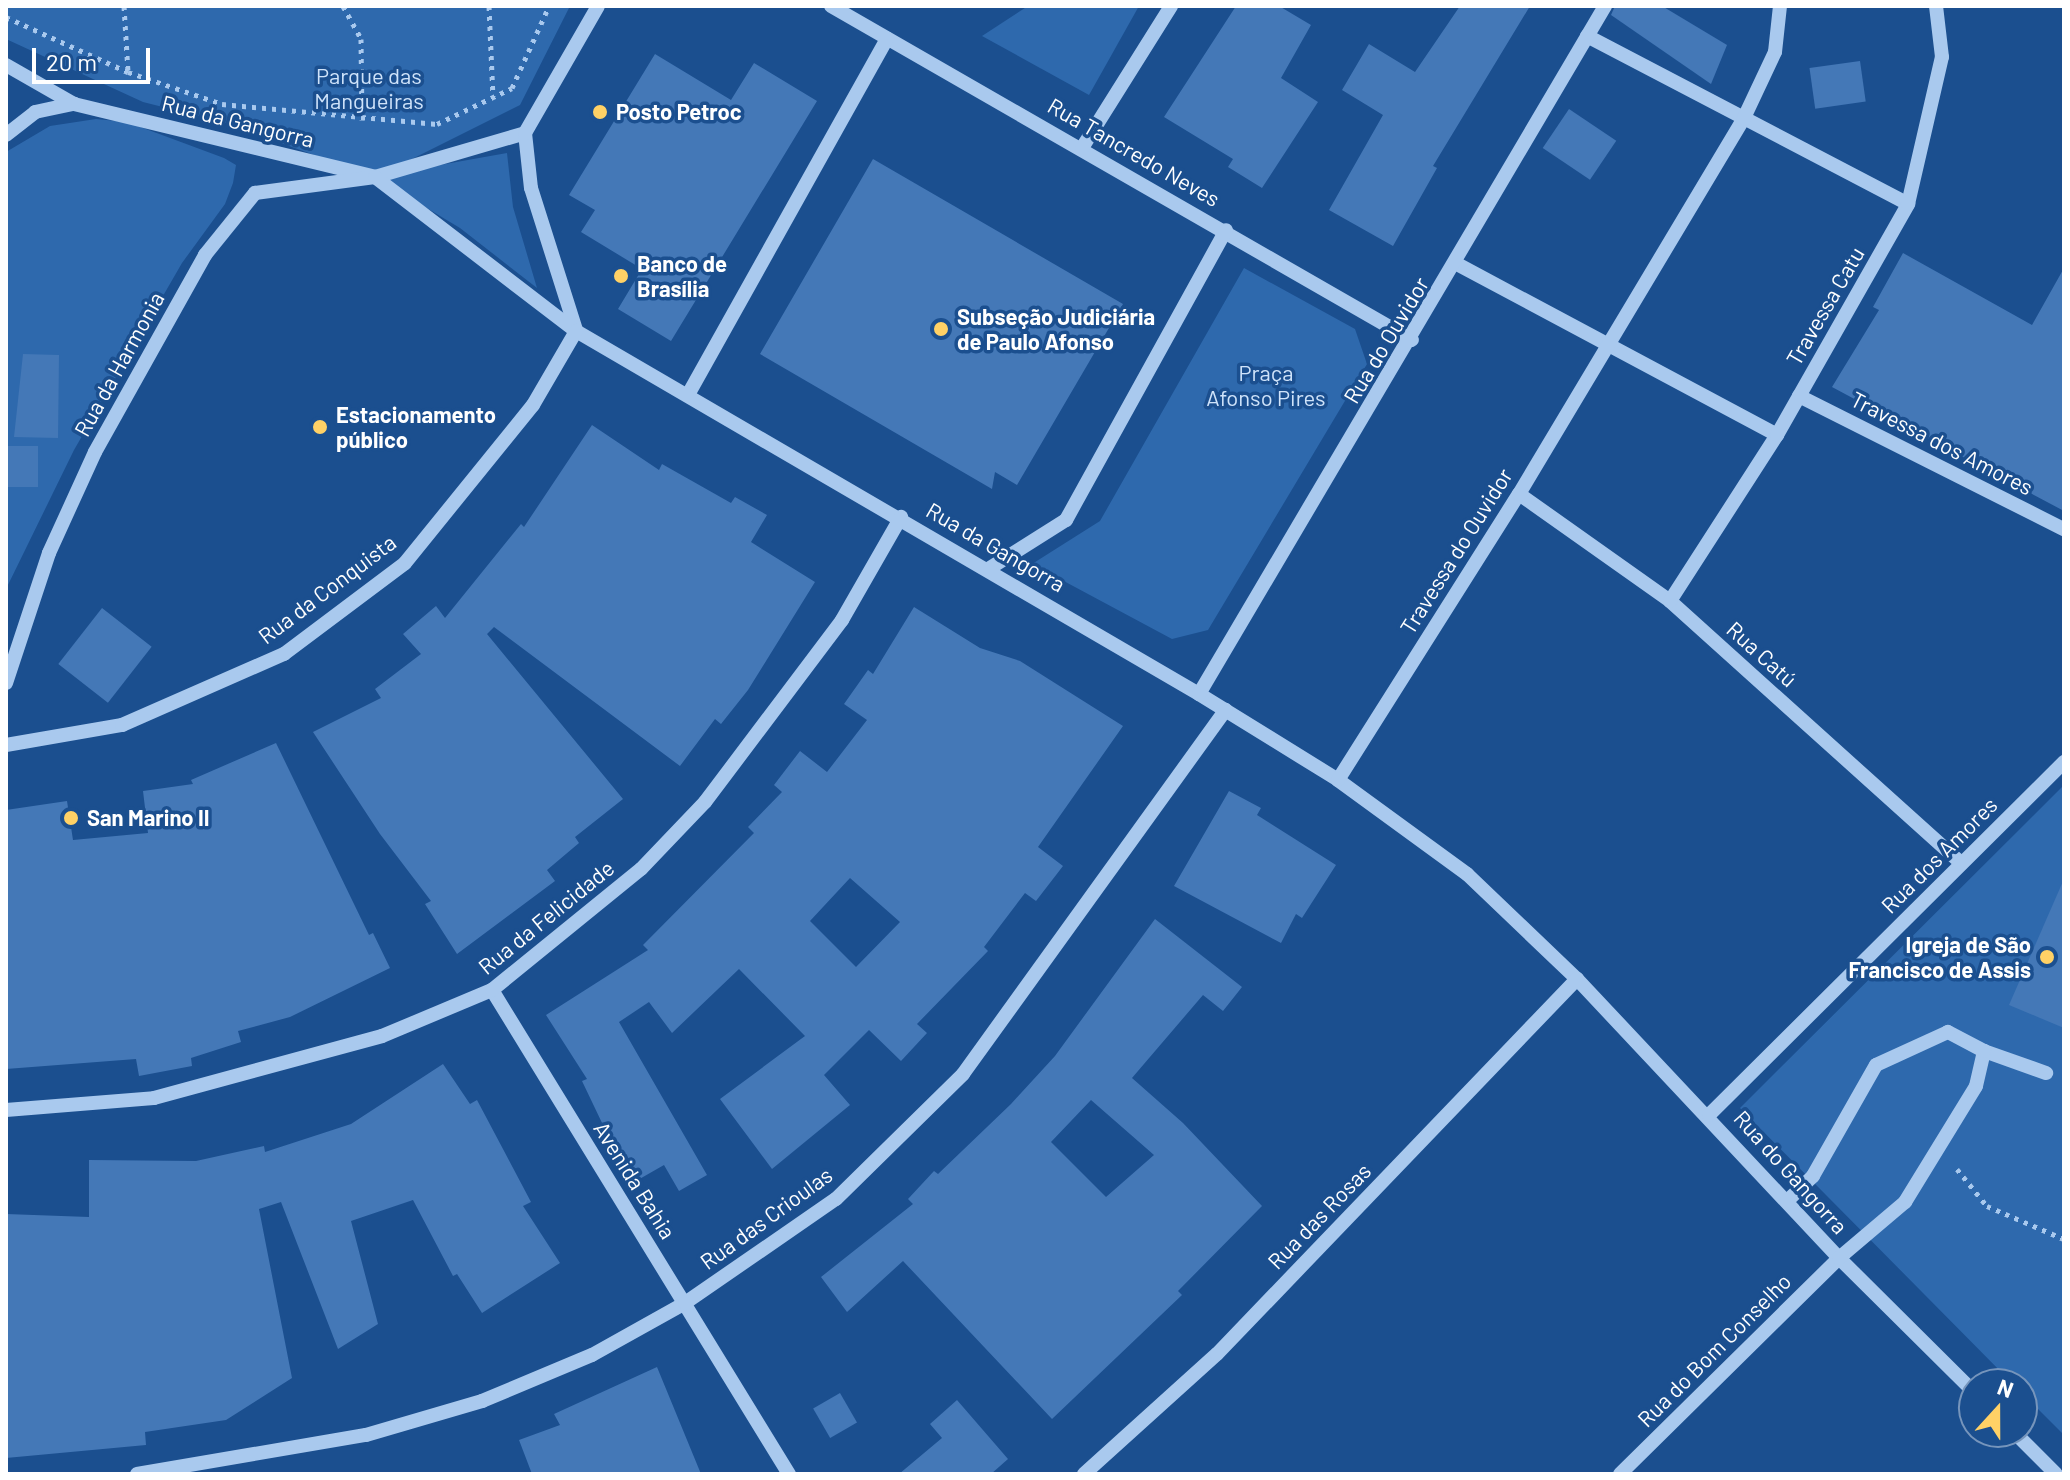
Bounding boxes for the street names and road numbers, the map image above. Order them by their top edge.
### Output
street label: Rua da Gangorra [159,89,317,153]
street label: Rua Tancredo Neves [1043,92,1225,212]
street label: Travessa Catu [1780,242,1870,370]
street label: Rua do Ouvidor [1338,272,1434,408]
street label: Rua da Harmonia [68,287,170,441]
street label: Travessa dos Amores [1847,386,2037,500]
street label: Travessa do Ouvidor [1394,463,1518,639]
street label: Rua da Gangorra [922,497,1070,597]
street label: Rua da Conquista [253,529,401,649]
street label: Rua Catú [1722,616,1802,692]
street label: Rua dos Amores [1875,791,2003,919]
street label: Rua da Felicidade [473,854,619,980]
street label: Rua do Gangorra [1729,1105,1853,1239]
street label: Avenida Bahia [588,1116,682,1244]
street label: Rua das Rosas [1262,1158,1376,1274]
street label: Rua das Crioulas [695,1161,837,1275]
street label: Rua do Bom Conselho [1632,1268,1796,1432]

